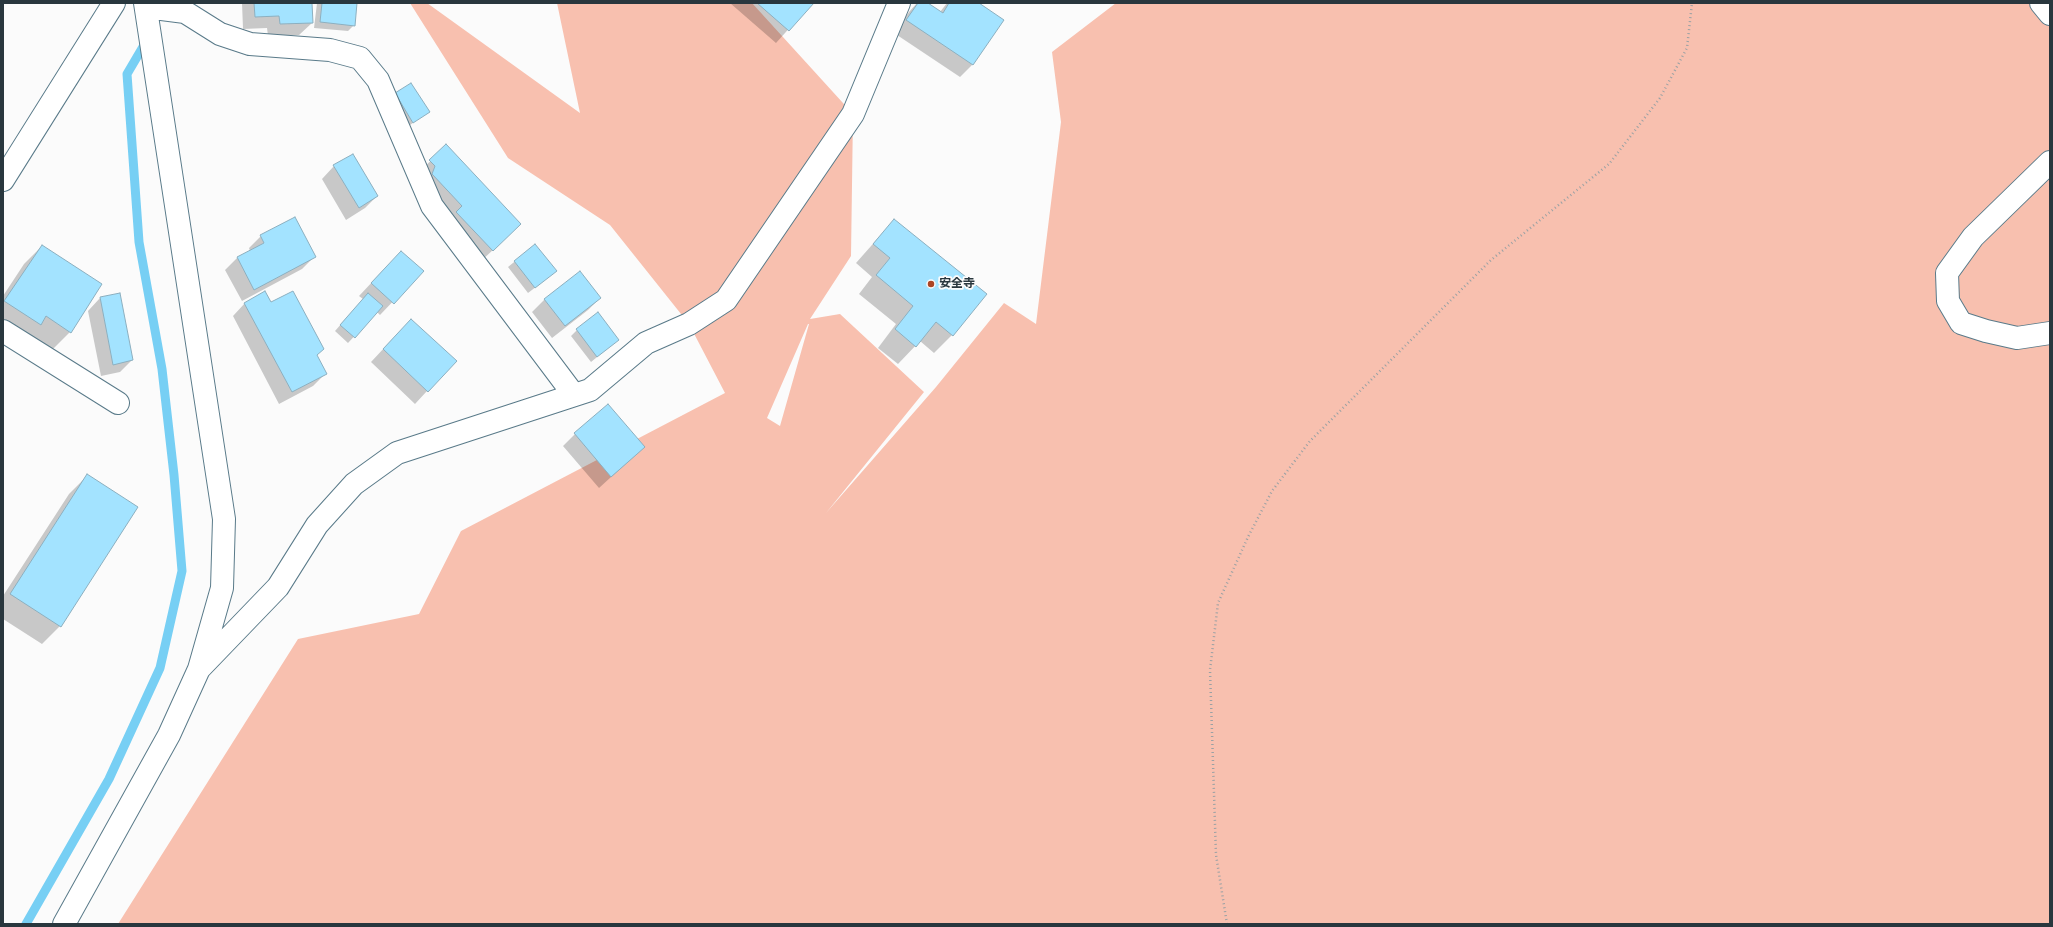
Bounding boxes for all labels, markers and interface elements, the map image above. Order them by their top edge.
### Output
place label: 安全寺 [939,277,975,291]
marker: 安全寺 [926,279,936,289]

